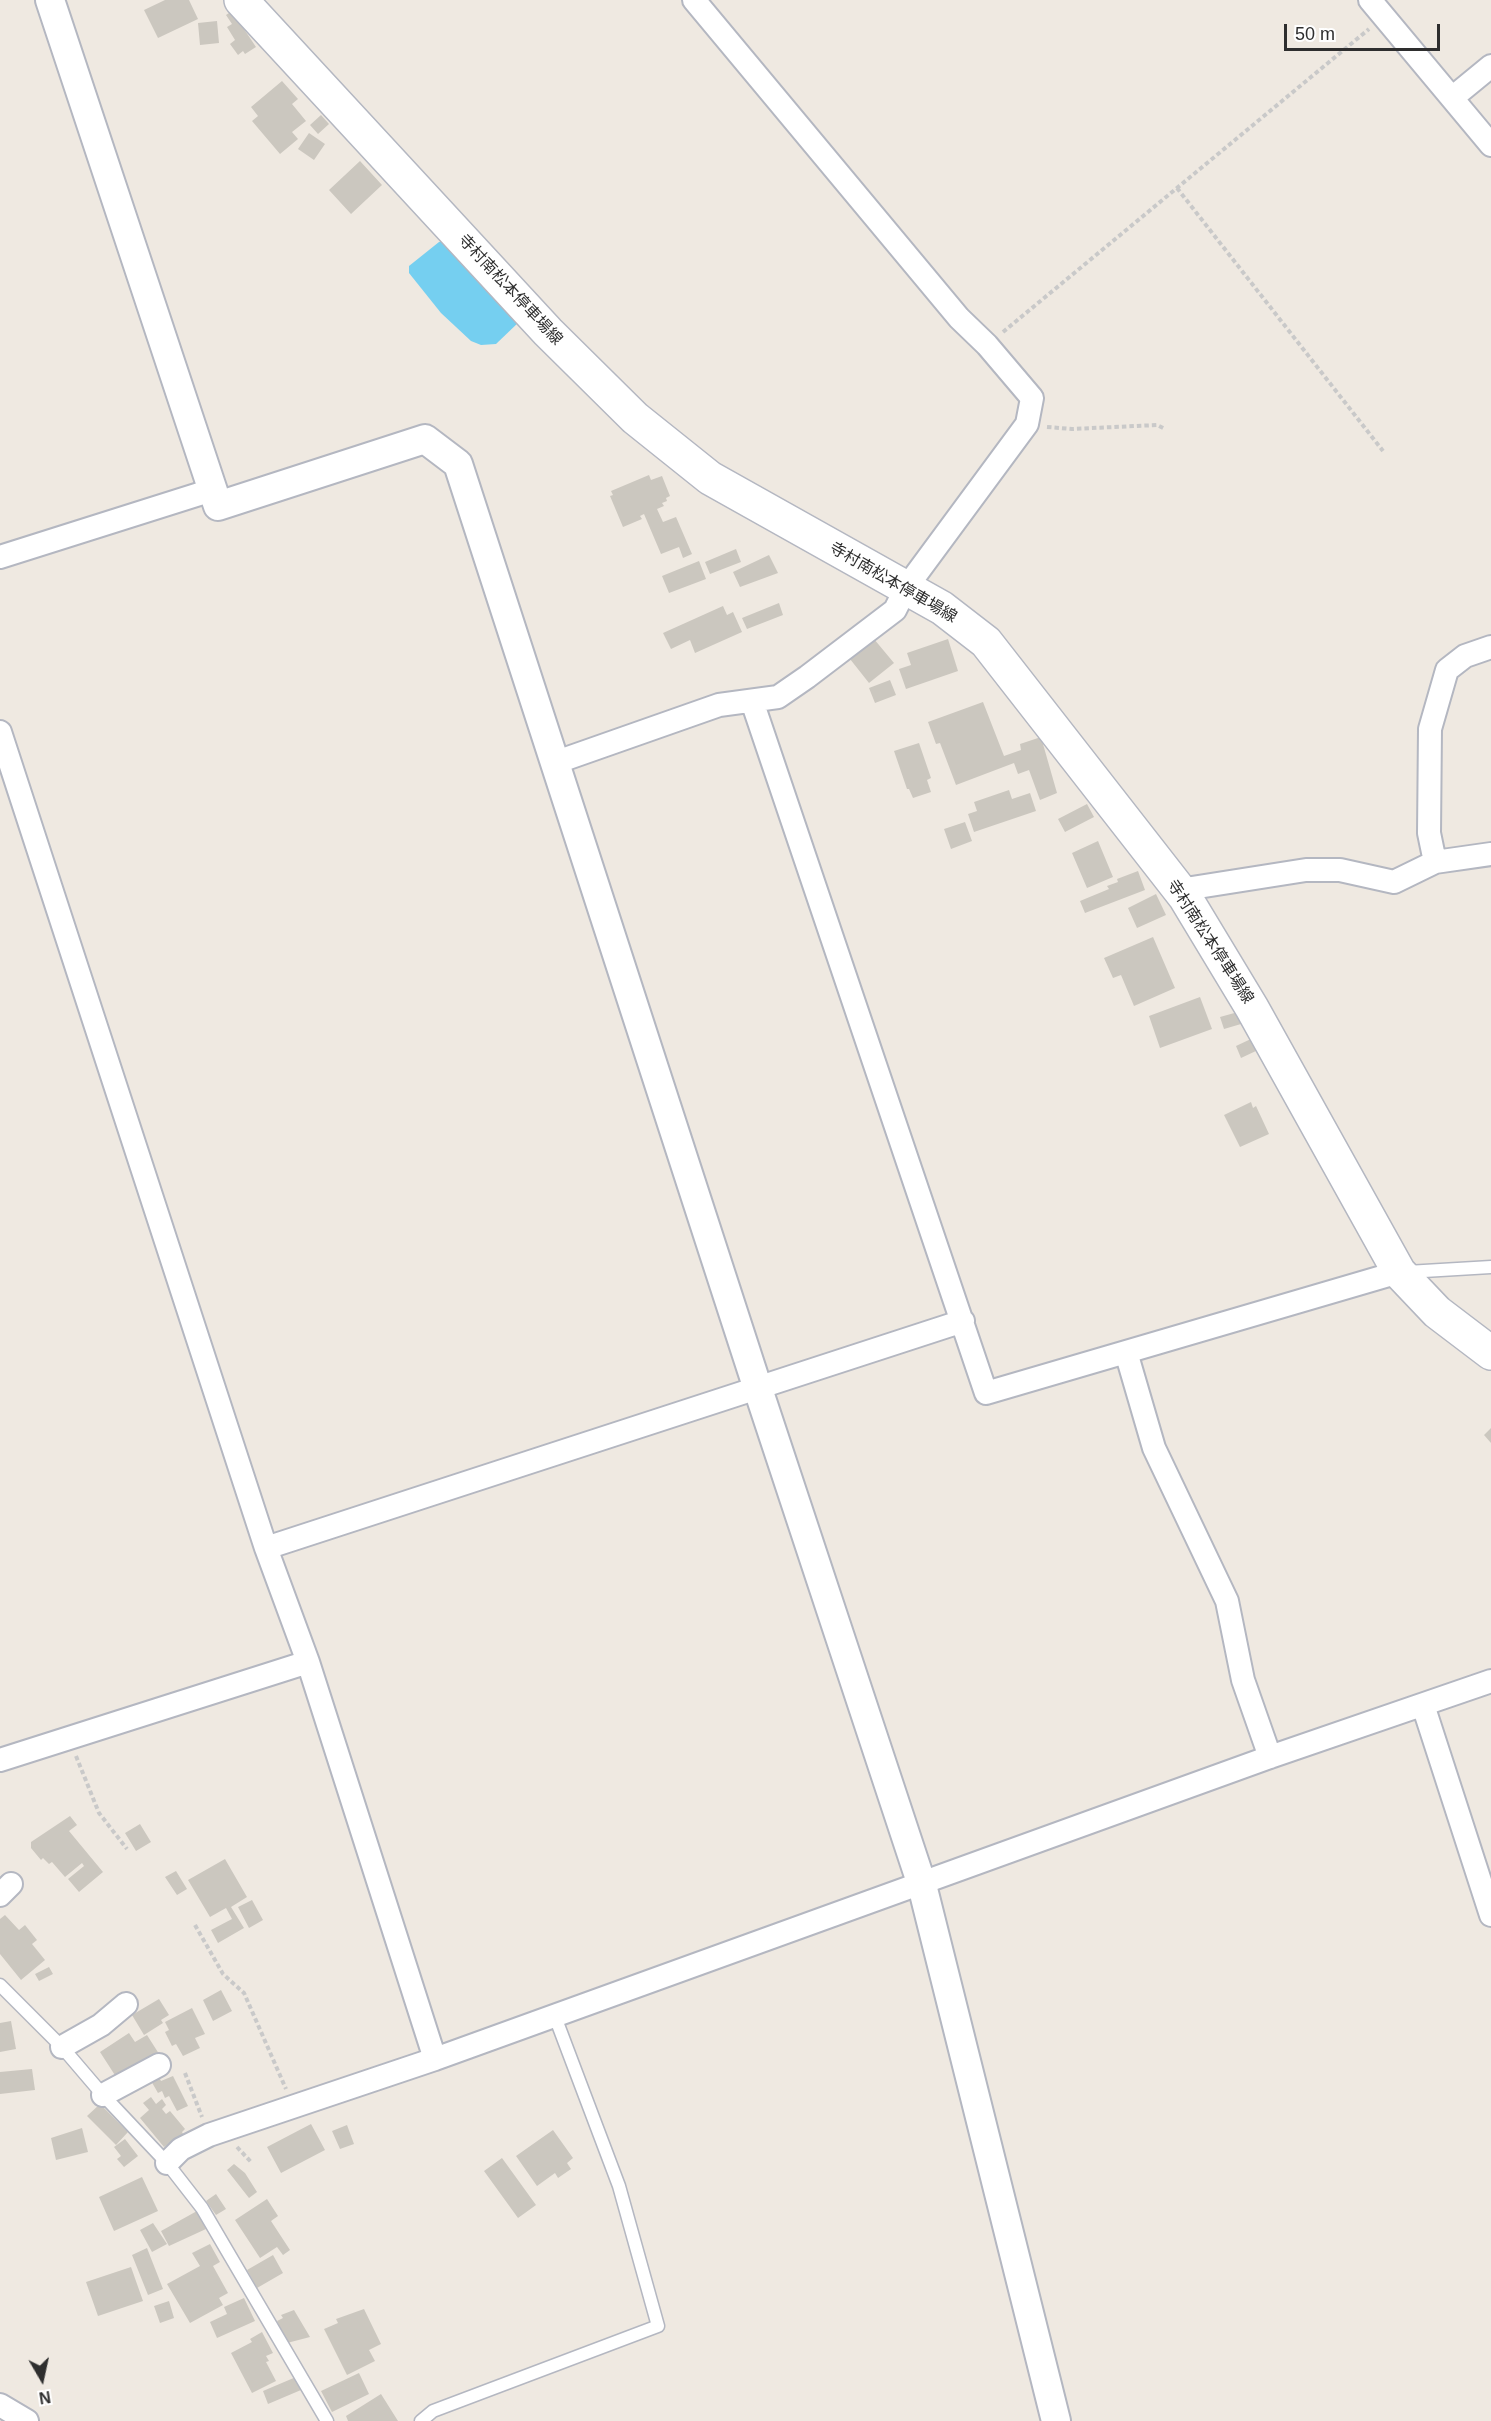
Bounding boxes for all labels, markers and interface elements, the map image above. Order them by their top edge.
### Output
scale bar [1287,12,1443,50]
text: 50 m [1295,24,1335,44]
street label: 寺村南松本停車場線 [454,231,566,349]
street label: 寺村南松本停車場線 [826,539,960,627]
street label: 寺村南松本停車場線 [1163,876,1257,1008]
north arrow [12,2349,72,2409]
text: N [38,2388,52,2407]

